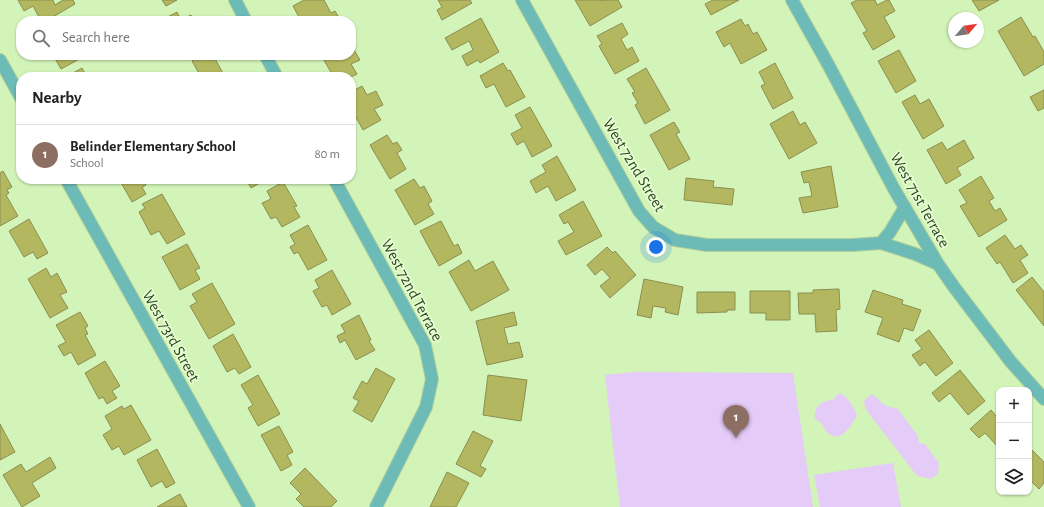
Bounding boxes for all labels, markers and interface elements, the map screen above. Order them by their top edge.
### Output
north arrow [948,12,984,48]
search box [16,16,356,60]
icon: search [30,27,52,49]
text: Search here [62,30,130,45]
text: Nearby [32,89,82,106]
street label: West 72nd Street [600,116,668,214]
text: Belinder Elementary School [70,139,236,154]
text: 1 [43,148,47,161]
text: 80 m [314,148,340,161]
street label: West 71st Terrace [887,150,953,250]
text: School [70,157,104,170]
street label: West 72nd Terrace [378,236,446,344]
your location [646,237,666,257]
street label: West 73rd Street [139,288,203,384]
map controls [996,387,1032,495]
button: + [996,387,1032,423]
pin: 1 [723,405,749,438]
button: − [996,423,1032,459]
button: layers [996,459,1032,495]

